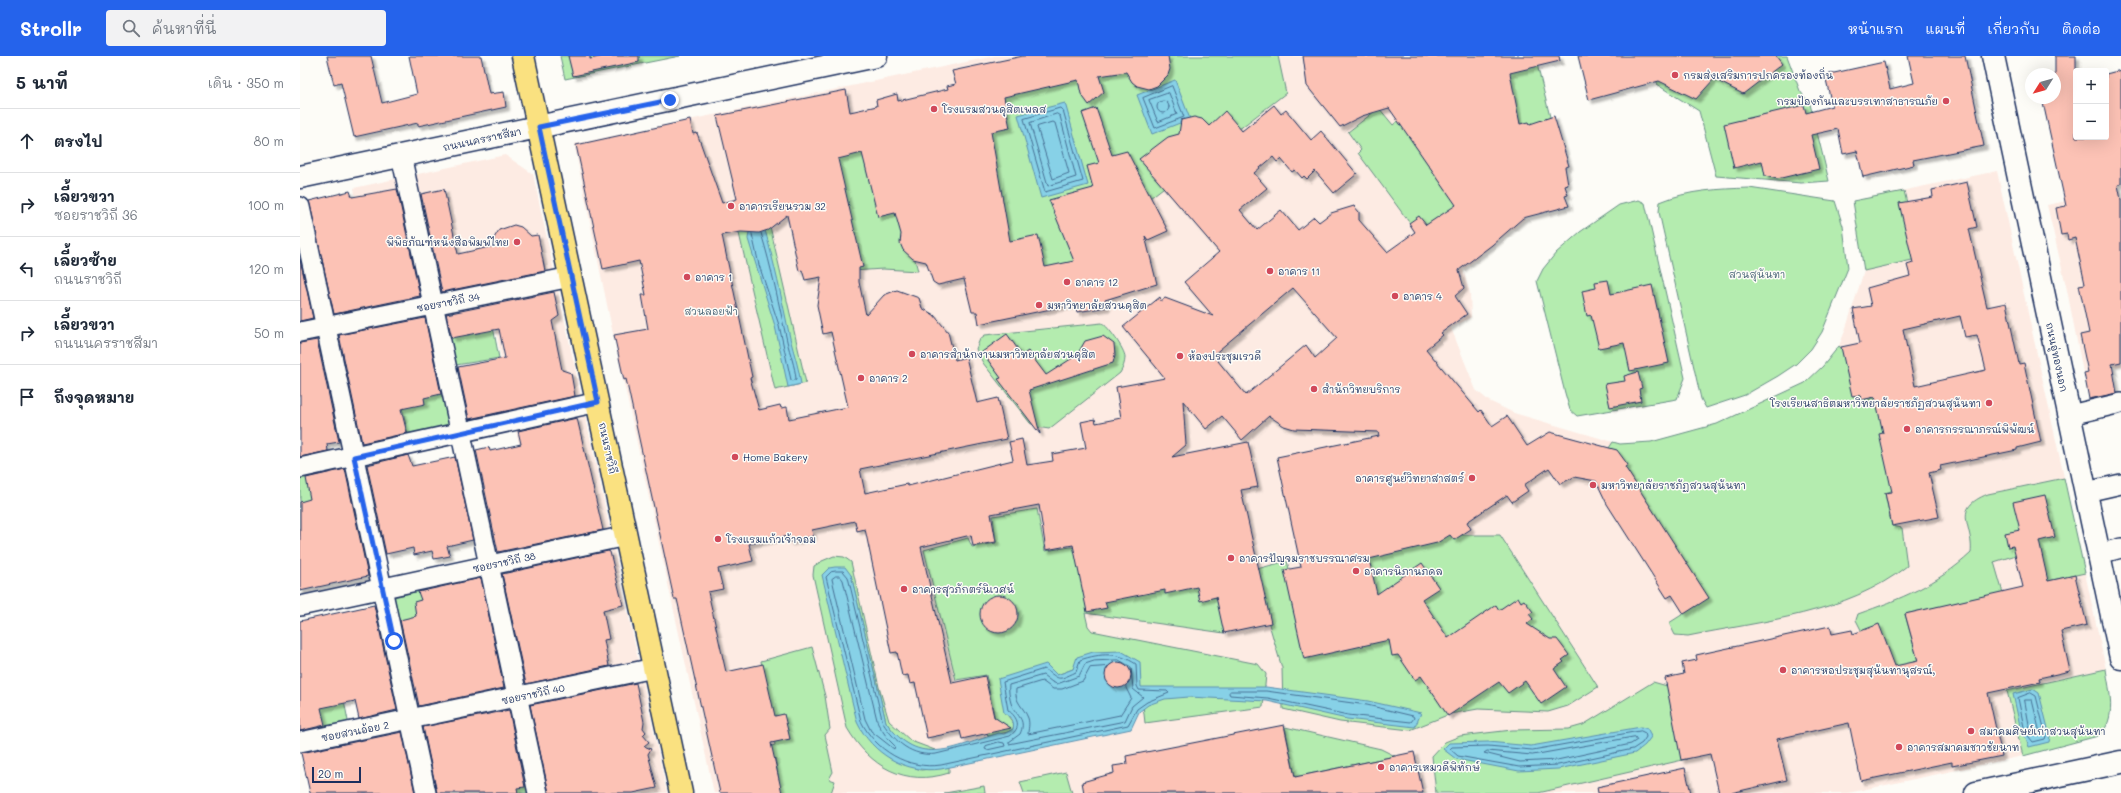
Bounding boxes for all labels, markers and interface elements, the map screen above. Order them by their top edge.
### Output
search box [106,10,386,46]
text: Strollr [20,16,82,41]
icon: search [120,17,142,39]
text: ค้นหาที่นี่ [152,18,216,38]
text: หน้าแรก [1848,19,1904,38]
text: แผนที่ [1926,19,1966,38]
text: เกี่ยวกับ [1988,19,2040,38]
text: ติดต่อ [2062,19,2101,38]
place label: กรมส่งเสริมการปกครองท้องถิ่น [1683,67,1833,82]
north arrow [2025,68,2061,104]
map controls [2073,68,2109,140]
button: + [2073,68,2109,104]
marker: กรมส่งเสริมการปกครองท้องถิ่น [1670,70,1680,80]
text: 5 นาที [16,71,68,93]
text: เดิน · 350 m [208,74,284,91]
route end [661,91,679,109]
place label: กรมป้องกันและบรรเทาสาธารณภัย [1776,94,1938,108]
marker: กรมป้องกันและบรรเทาสาธารณภัย [1941,96,1951,106]
place label: โรงแรมสวนดุสิตเพลส [941,102,1046,117]
marker: โรงแรมสวนดุสิตเพลส [929,104,939,114]
button: − [2073,104,2109,140]
street label: ถนนนครราชสีมา [441,124,523,154]
icon: ahead [16,130,38,152]
text: ตรงไป [54,131,103,151]
text: 80 m [254,132,284,149]
text: เลี้ยวขวา [54,186,115,206]
icon: right [16,194,38,216]
text: 100 m [248,196,284,213]
place label: อาคารเรียนรวม 32 [739,199,826,213]
marker: อาคารเรียนรวม 32 [726,201,736,211]
text: ซอยราชวิถี 36 [54,206,138,223]
place label: พิพิธภัณฑ์หนังสือพิมพ์ไทย [386,235,509,249]
marker: พิพิธภัณฑ์หนังสือพิมพ์ไทย [512,237,522,247]
text: เลี้ยวซ้าย [54,250,117,270]
icon: left [16,258,38,280]
text: 120 m [248,260,284,277]
place label: อาคาร 11 [1278,264,1320,278]
marker: อาคาร 11 [1265,266,1275,276]
park label: สวนสุนันทา [1729,267,1785,282]
text: ถนนราชวิถี [54,270,122,287]
place label: อาคาร 1 [695,270,733,284]
marker: อาคาร 1 [682,272,692,282]
place label: อาคาร 12 [1075,275,1118,289]
marker: อาคาร 12 [1062,277,1072,287]
street label: ซอยราชวิถี 34 [415,289,481,315]
place label: อาคาร 4 [1403,289,1442,303]
marker: อาคาร 4 [1390,291,1400,301]
place label: มหาวิทยาลัยสวนดุสิต [1047,298,1147,313]
marker: มหาวิทยาลัยสวนดุสิต [1034,300,1044,310]
park label: สวนลอยฟ้า [684,304,738,318]
text: เลี้ยวขวา [54,314,115,334]
street label: ถนนอู่ทองนอก [2042,321,2071,393]
icon: right [16,322,38,344]
text: 50 m [254,324,284,341]
text: ถนนนครราชสีมา [54,334,158,351]
place label: อาคารสำนักงานมหาวิทยาลัยสวนดุสิต [920,347,1095,362]
marker: อาคารสำนักงานมหาวิทยาลัยสวนดุสิต [907,349,917,359]
place label: ห้องประชุมเรวดี [1188,349,1261,364]
marker: ห้องประชุมเรวดี [1175,351,1185,361]
place label: อาคาร 2 [869,371,908,385]
marker: อาคาร 2 [856,373,866,383]
place label: สำนักวิทยบริการ [1322,382,1401,396]
marker: สำนักวิทยบริการ [1309,384,1319,394]
icon: arrive [16,386,38,408]
text: ถึงจุดหมาย [54,387,134,407]
place label: โรงเรียนสาธิตมหาวิทยาลัยราชภัฏสวนสุนันทา [1769,396,1981,411]
marker: โรงเรียนสาธิตมหาวิทยาลัยราชภัฏสวนสุนันทา [1984,398,1994,408]
street label: ถนนราชวิถี [596,421,620,475]
place label: อาคารกรรณาภรณ์พิพัฒน์ [1915,422,2035,436]
marker: อาคารกรรณาภรณ์พิพัฒน์ [1902,424,1912,434]
place label: Home Bakery [743,450,808,464]
marker: Home Bakery [730,452,740,462]
place label: อาคารศูนย์วิทยาสาสตร์ [1355,471,1464,486]
marker: อาคารศูนย์วิทยาสาสตร์ [1467,473,1477,483]
place label: มหาวิทยาลัยราชภัฏสวนสุนันทา [1601,478,1746,493]
marker: มหาวิทยาลัยราชภัฏสวนสุนันทา [1588,480,1598,490]
place label: โรงแรมแก้วเจ้าจอม [725,532,816,546]
marker: โรงแรมแก้วเจ้าจอม [713,534,723,544]
street label: ซอยราชวิถี 38 [471,548,537,576]
place label: อาคารปัญจมราชบรรณาศรม [1239,551,1370,565]
marker: อาคารปัญจมราชบรรณาศรม [1226,553,1236,563]
place label: อาคารนิภานภดล [1364,564,1443,578]
marker: อาคารนิภานภดล [1351,566,1361,576]
place label: อาคารสุวภักตร์นิเวศน์ [912,582,1014,597]
marker: อาคารสุวภักตร์นิเวศน์ [899,584,909,594]
route start [385,632,403,650]
place label: อาคารหอประชุมสุนันทานุสรณ์, [1791,663,1935,678]
marker: อาคารหอประชุมสุนันทานุสรณ์, [1778,665,1788,675]
street label: ซอยราชวิถี 40 [500,680,566,708]
street label: ซอยสวนอ้อย 2 [320,718,390,744]
place label: สมาคมศิษย์เก่าสวนสุนันทา [1979,724,2106,739]
marker: สมาคมศิษย์เก่าสวนสุนันทา [1966,726,1976,736]
place label: อาคารสมาคมชาวชัยนาท [1907,740,2019,754]
marker: อาคารสมาคมชาวชัยนาท [1894,742,1904,752]
place label: อาคารเหมวดีพิทักษ์ [1389,760,1480,774]
marker: อาคารเหมวดีพิทักษ์ [1376,762,1386,772]
scale bar [312,765,361,784]
text: 20 m [318,766,343,781]

